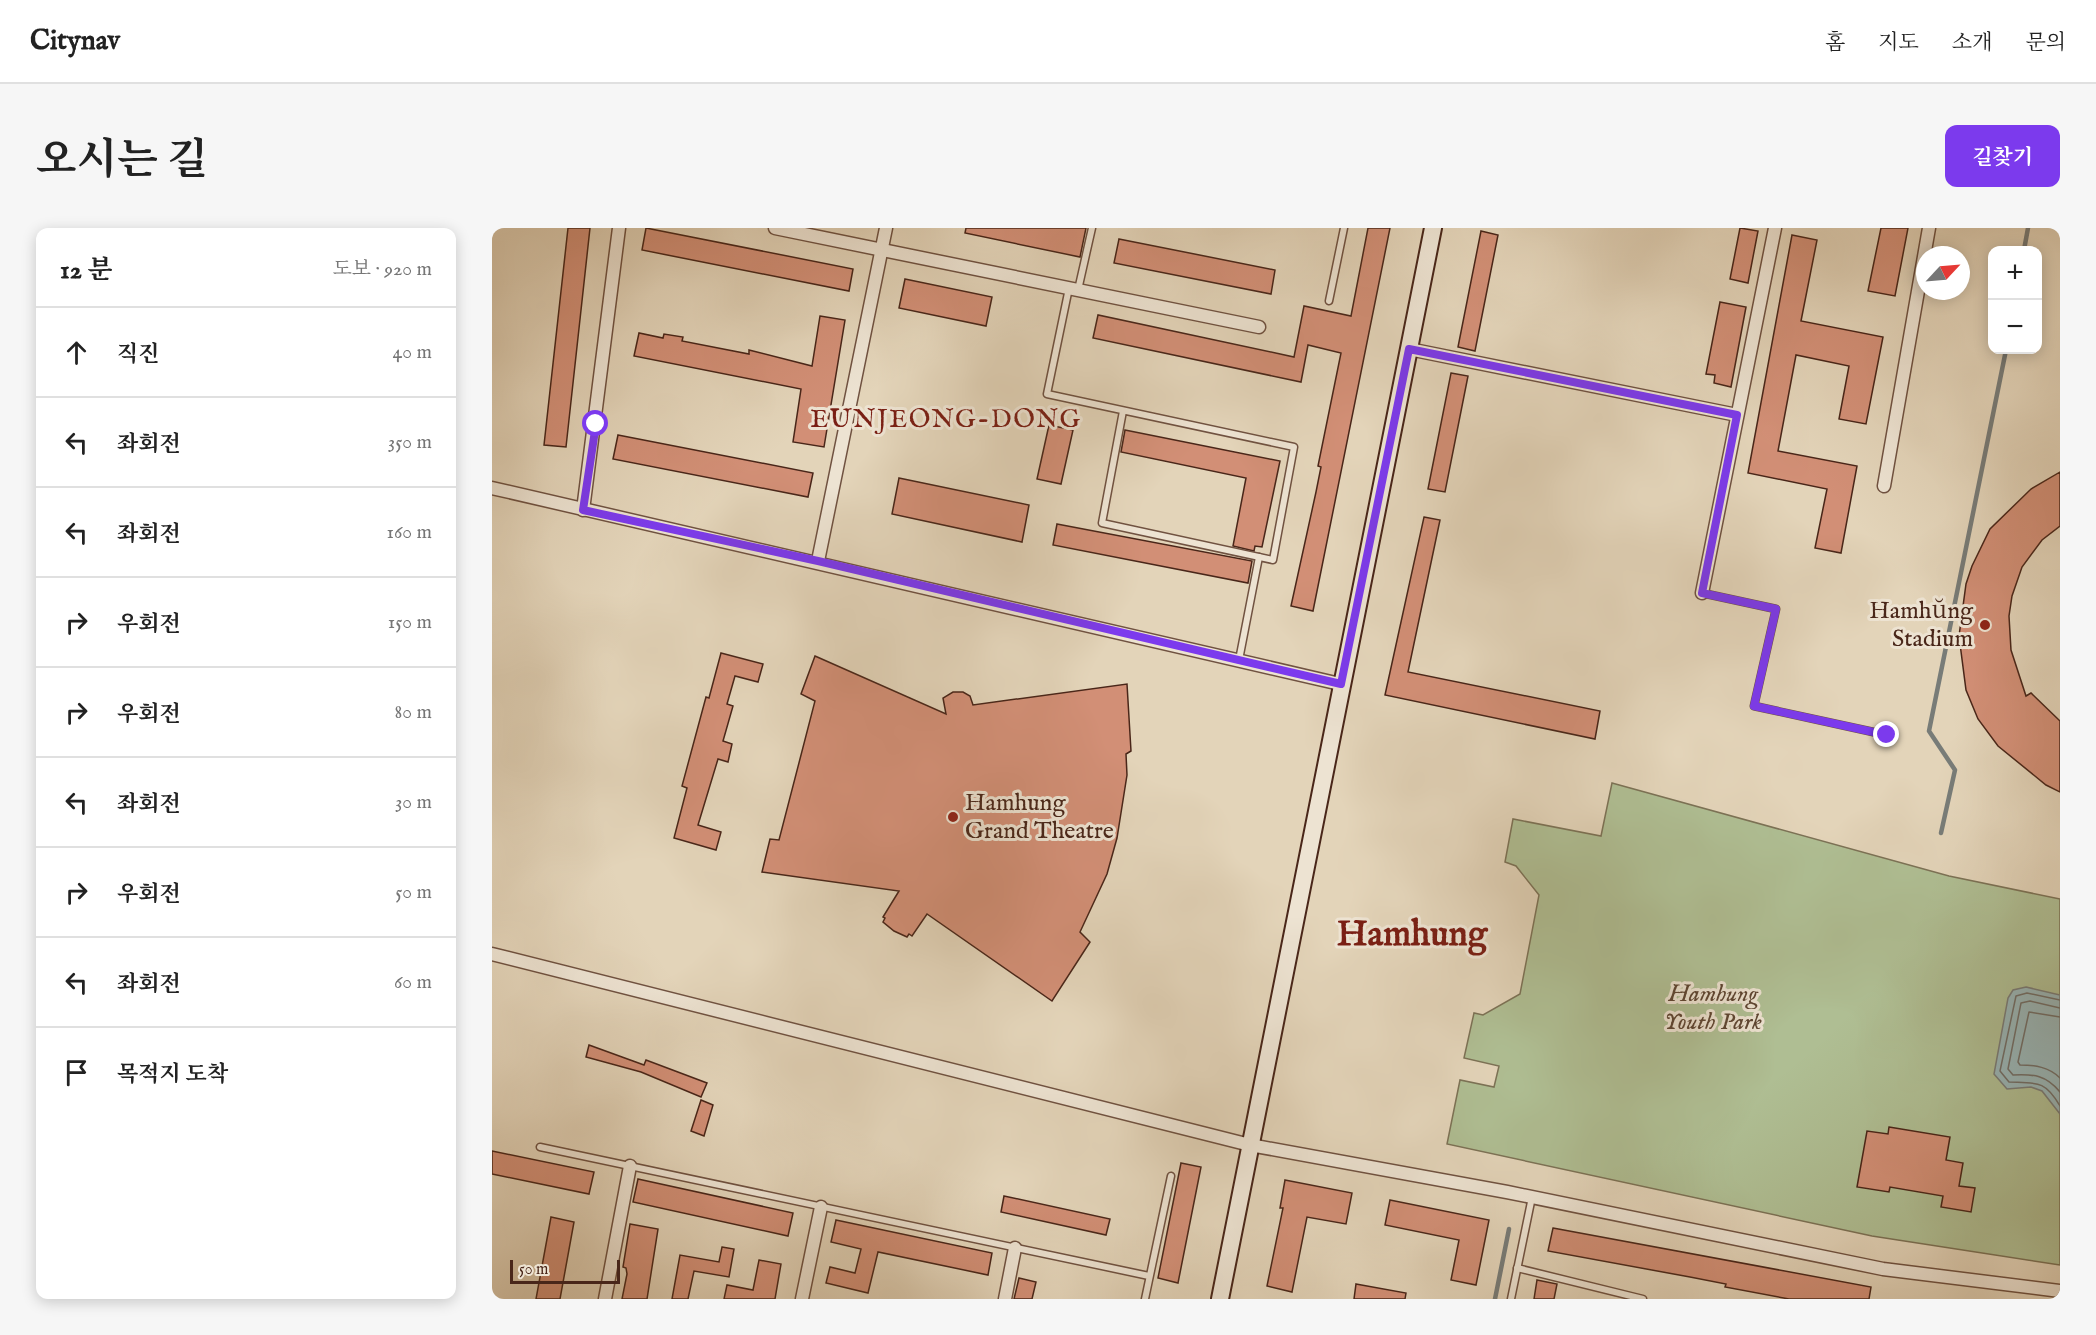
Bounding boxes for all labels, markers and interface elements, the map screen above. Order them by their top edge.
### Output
text: Citynav [30,24,120,59]
text: 홈 [1825,30,1845,57]
text: 지도 [1878,30,1919,57]
text: 소개 [1952,30,1992,57]
text: 문의 [2025,30,2066,57]
button: 길찾기 [1945,125,2060,187]
text: 오시는 길 [36,135,207,188]
north arrow [1916,246,1970,300]
map controls [1988,246,2042,354]
button: + [1988,246,2042,300]
text: 12 분 [60,254,113,287]
text: 도보 · 920 m [332,257,432,282]
button: − [1988,300,2042,354]
icon: ahead [60,336,93,369]
text: 40 m [393,340,432,365]
text: 직진 [117,341,160,369]
district label: EUNJEONG-DONG [810,403,1082,436]
route start [582,410,608,436]
icon: left [60,426,93,459]
text: 350 m [388,430,432,455]
text: 좌회전 [117,431,181,459]
icon: left [60,516,93,549]
text: 160 m [386,520,432,545]
text: 좌회전 [117,521,181,549]
place label: Hamhŭng Stadium [1869,596,1974,655]
icon: right [60,606,93,639]
text: 150 m [388,610,432,635]
text: 우회전 [117,611,181,639]
marker: Hamhŭng Stadium [1978,618,1992,632]
icon: right [60,696,93,729]
text: 80 m [395,700,432,725]
text: 우회전 [117,701,181,729]
route end [1873,721,1899,747]
icon: left [60,786,93,819]
place label: Hamhung Grand Theatre [965,788,1114,847]
text: 30 m [395,790,432,815]
text: 좌회전 [117,791,181,819]
marker: Hamhung Grand Theatre [946,810,960,824]
icon: right [60,876,93,909]
text: 50 m [395,880,432,905]
text: 우회전 [117,881,181,909]
district label: Hamhung [1337,912,1489,958]
icon: left [60,966,93,999]
text: 60 m [394,970,432,995]
text: 좌회전 [117,971,181,999]
park label: Hamhung Youth Park [1664,979,1762,1038]
icon: arrive [60,1056,93,1089]
text: 목적지 도착 [117,1061,228,1089]
scale bar [510,1257,620,1284]
text: 50 m [519,1260,548,1280]

